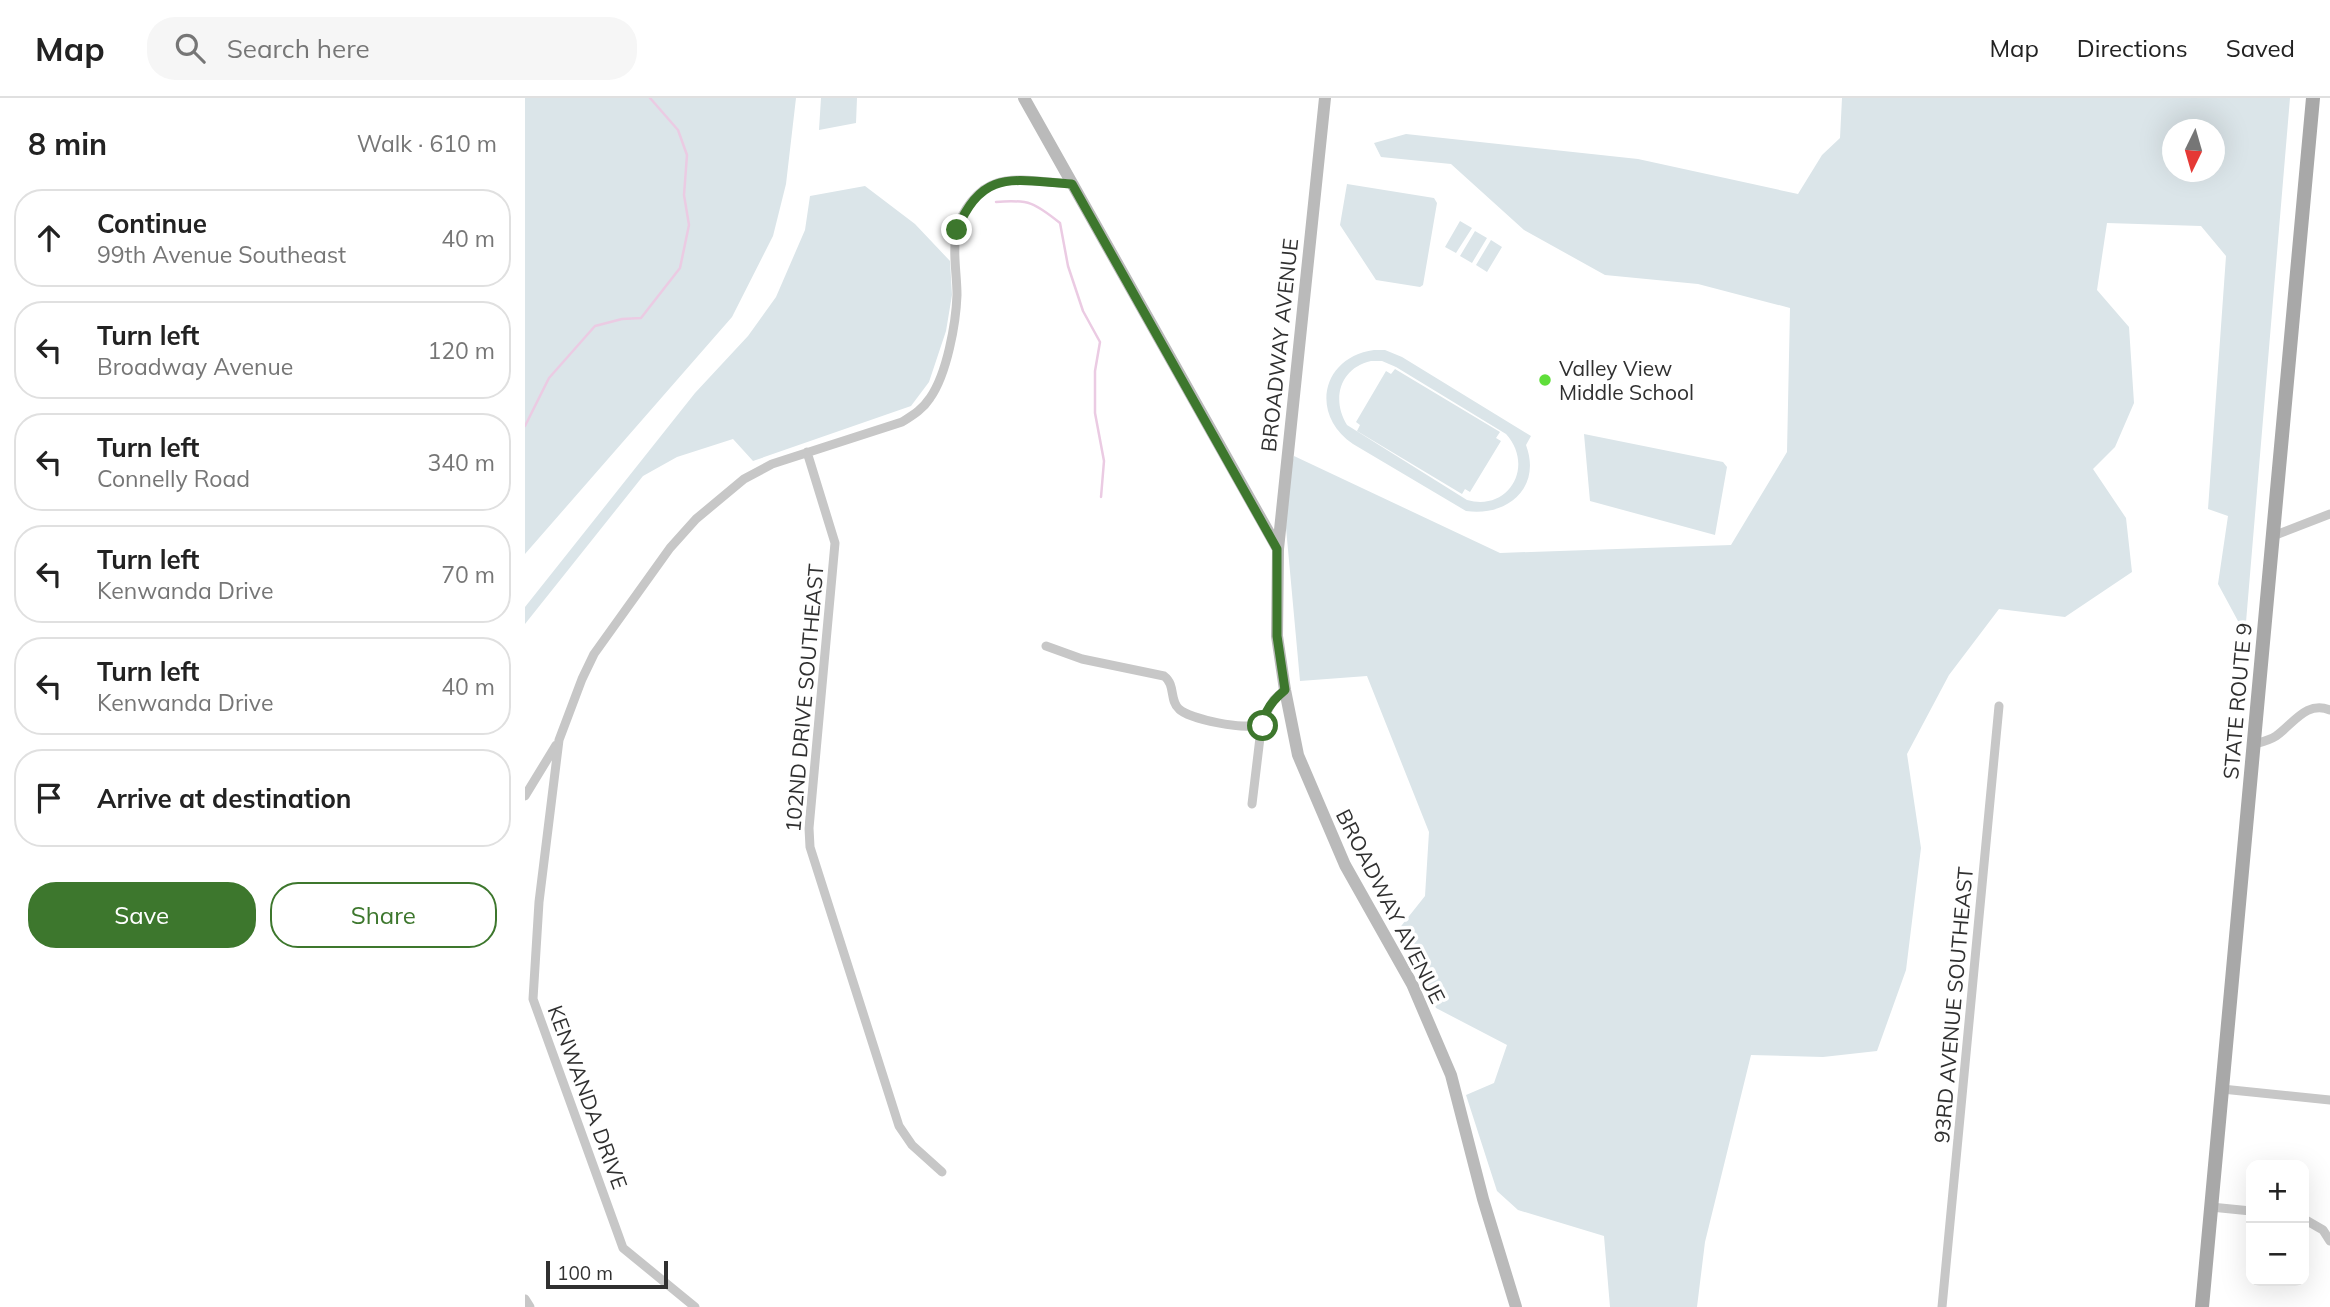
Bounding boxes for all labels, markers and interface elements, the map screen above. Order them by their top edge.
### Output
search box [147,17,637,80]
text: Map [35,28,105,69]
icon: search [171,29,209,67]
text: Search here [227,32,370,65]
text: Map [1989,33,2039,63]
text: Directions [2077,33,2188,63]
text: Saved [2226,33,2295,63]
north arrow [2162,119,2225,182]
text: 8 min [28,125,107,163]
text: Walk · 610 m [357,129,497,158]
text: Continue [97,207,207,240]
route end [941,214,972,245]
icon: ahead [30,219,68,257]
text: 40 m [441,224,495,253]
street label: BROADWAY AVENUE [1255,237,1303,453]
text: 99th Avenue Southeast [97,240,346,269]
text: Turn left [97,319,199,352]
icon: left [30,331,68,369]
text: 120 m [427,336,495,365]
text: Broadway Avenue [97,352,293,381]
place label: Valley View Middle School [1559,355,1694,405]
marker: Valley View Middle School [1537,372,1553,388]
text: Turn left [97,431,199,464]
icon: left [30,443,68,481]
text: 340 m [427,448,495,477]
text: Connelly Road [97,464,250,493]
text: Turn left [97,543,199,576]
icon: left [30,555,68,593]
text: 70 m [441,560,495,589]
street label: 102ND DRIVE SOUTHEAST [779,563,829,833]
text: Kenwanda Drive [97,576,273,605]
street label: STATE ROUTE 9 [2217,622,2257,780]
text: Turn left [97,655,199,688]
icon: left [30,667,68,705]
text: 40 m [441,672,495,701]
text: Kenwanda Drive [97,688,273,717]
route start [1247,710,1278,741]
icon: arrive [30,779,68,817]
text: Arrive at destination [97,782,352,815]
street label: BROADWAY AVENUE [1331,804,1451,1008]
street label: 93RD AVENUE SOUTHEAST [1928,865,1978,1144]
button: Save [28,882,256,948]
button: Share [270,882,497,948]
street label: KENWANDA DRIVE [543,1002,633,1192]
map controls [2246,1160,2309,1286]
button: + [2246,1160,2309,1223]
button: − [2246,1223,2309,1286]
scale bar [546,1258,669,1290]
text: 100 m [557,1261,613,1285]

